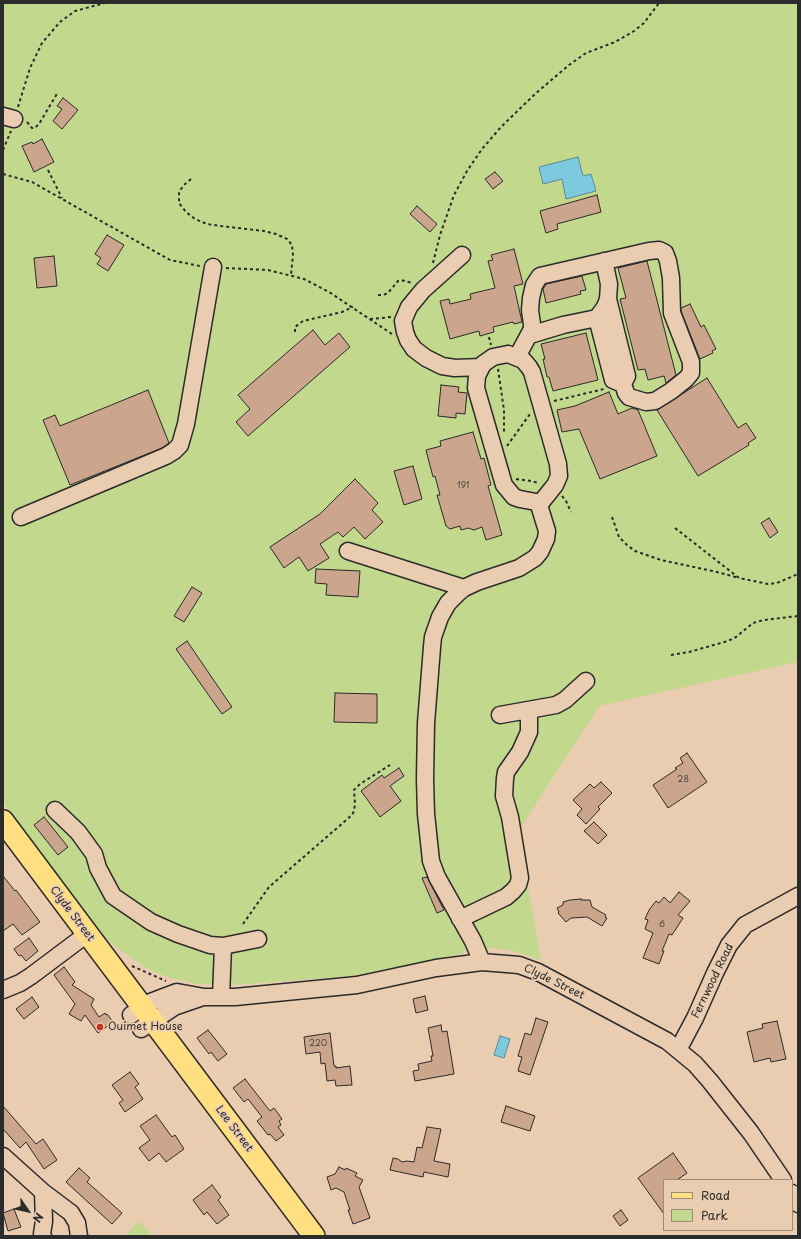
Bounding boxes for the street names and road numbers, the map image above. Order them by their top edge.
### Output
street label: Clyde Street [47,884,97,944]
street label: Fernwood Road [689,941,737,1021]
street label: Clyde Street [521,962,587,1002]
street label: Lee Street [212,1103,256,1155]

